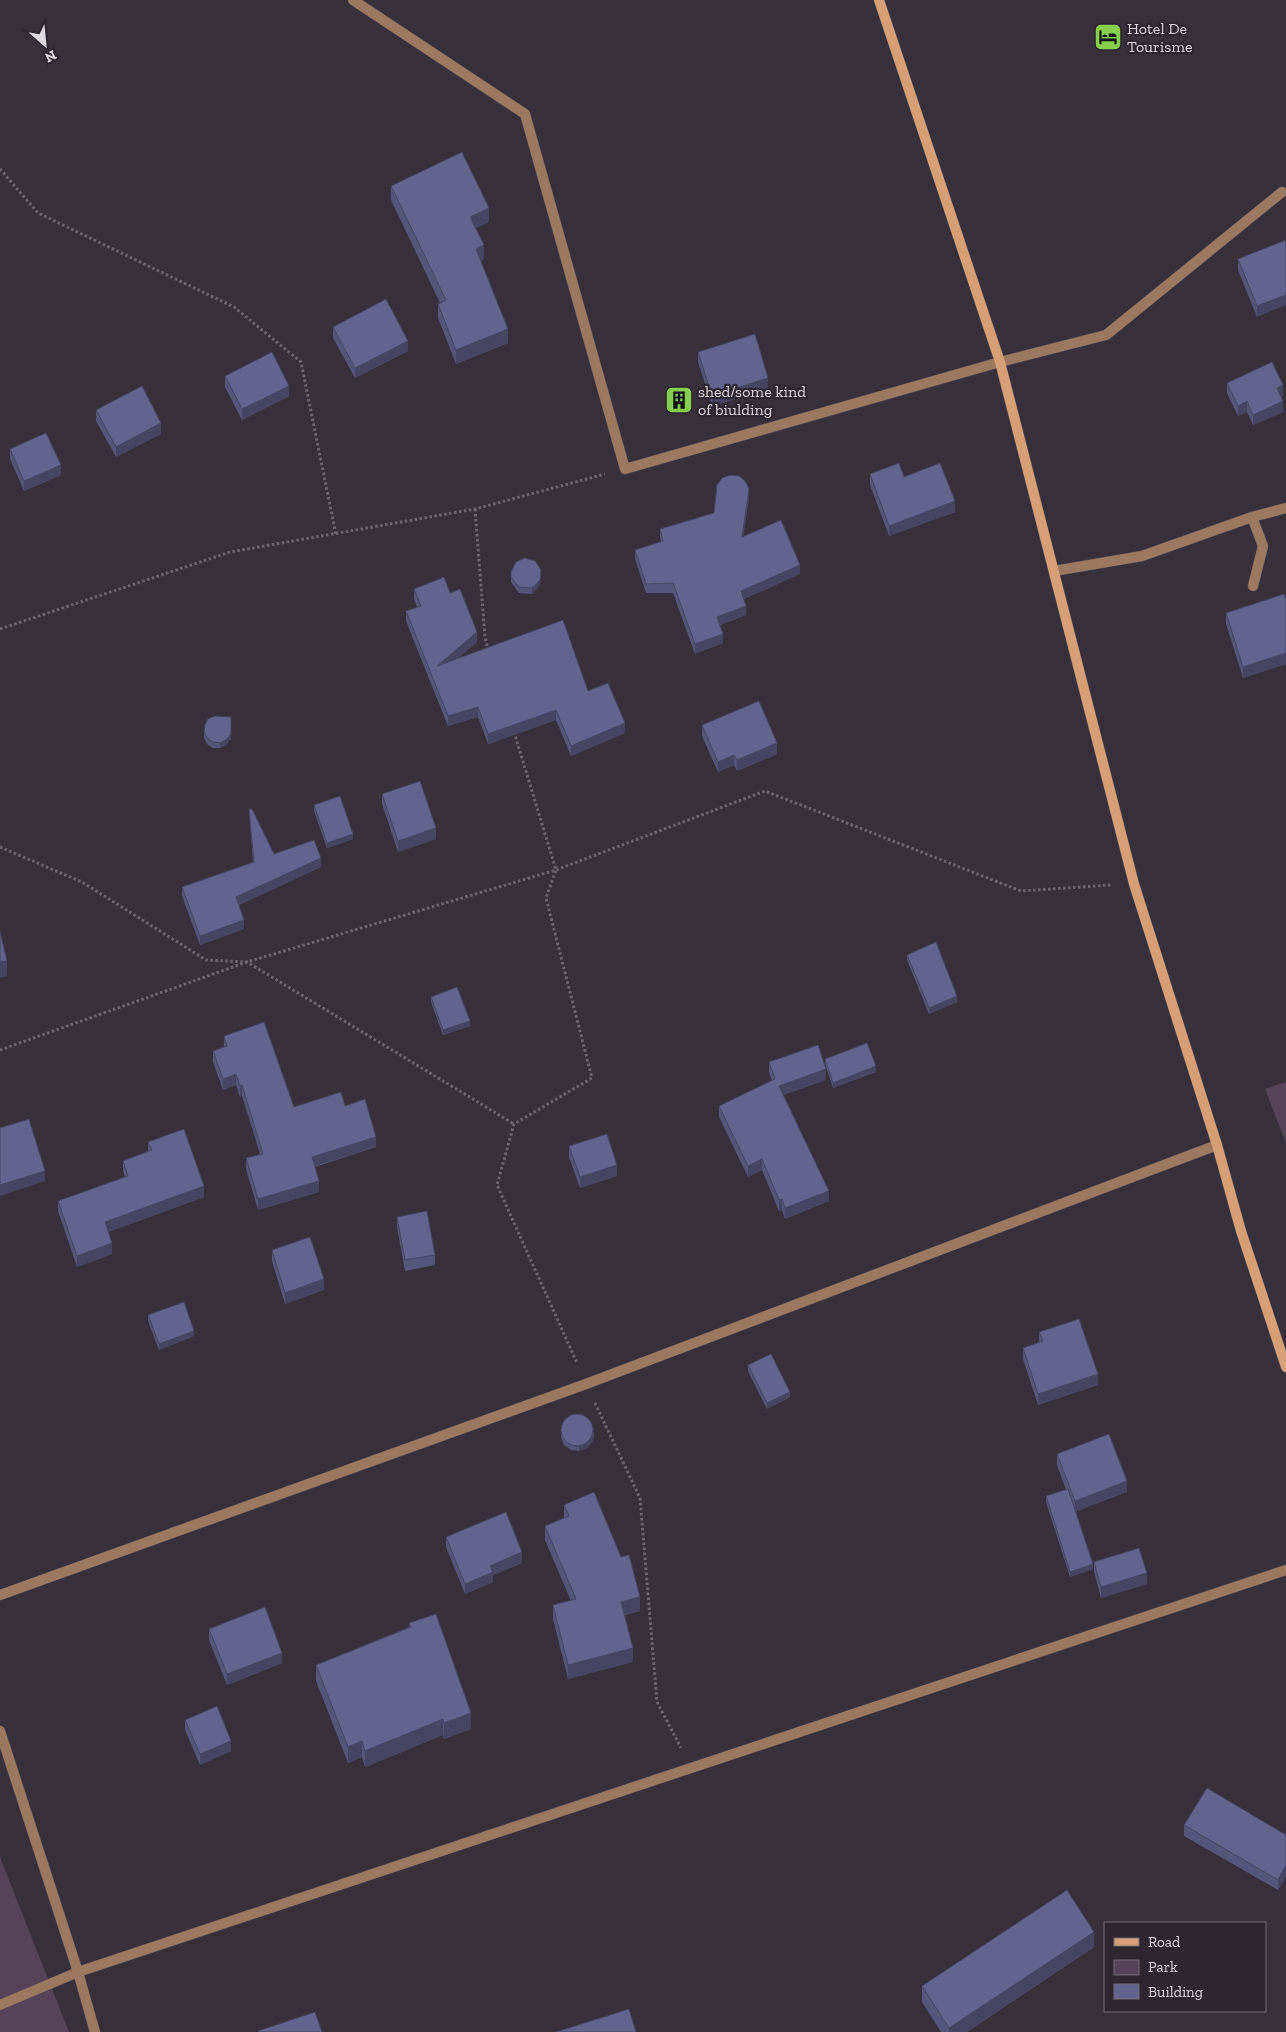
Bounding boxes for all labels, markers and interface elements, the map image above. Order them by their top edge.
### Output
place label: Hotel De Tourisme [1127,19,1193,56]
north arrow [20,20,70,70]
hotel icon: Hotel De Tourisme [1093,22,1123,52]
text: N [42,46,59,66]
place label: shed/some kind of biulding [698,382,806,419]
building icon: shed/some kind of biulding [664,385,694,415]
legend [1104,1922,1266,2012]
text: Road [1148,1933,1181,1951]
text: Park [1148,1958,1178,1976]
text: Building [1148,1983,1203,2001]

